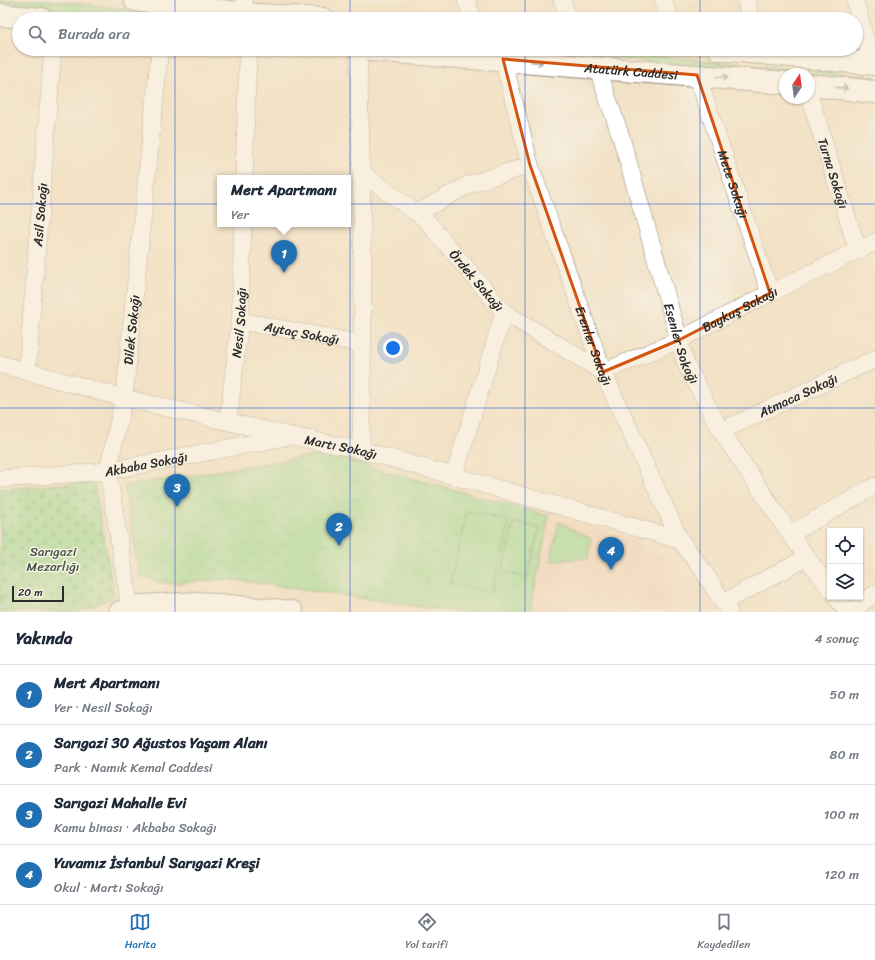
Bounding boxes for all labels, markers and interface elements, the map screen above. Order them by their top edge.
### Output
search box [12,12,863,56]
text: Burada ara [58,21,130,47]
icon: search [26,23,48,45]
street label: Atatürk Caddesi [582,56,679,86]
one-way arrow [530,59,543,66]
north arrow [779,68,815,104]
one-way arrow [715,74,728,81]
one-way arrow [835,84,848,92]
street label: Turna Sokağı [811,135,855,212]
street label: Mete Sokağı [711,147,755,222]
popup [217,175,351,227]
text: Mert Apartmanı [231,177,337,203]
street label: Asil Sokağı [26,182,54,248]
text: Yer [231,203,249,226]
pin: 1 [271,240,297,273]
street label: Ördek Sokağı [443,244,510,317]
street label: Baykuş Sokağı [698,280,782,338]
street label: Nesil Sokağı [225,287,253,359]
street label: Dilek Sokağı [116,293,147,366]
street label: Esenler Sokağı [657,300,706,389]
street label: Erenler Sokağı [569,303,619,390]
street label: Aytaç Sokağı [261,315,342,351]
your location [383,338,403,358]
street label: Atmaca Sokağı [754,367,842,424]
street label: Martı Sokağı [303,428,380,466]
street label: Akbaba Sokağı [102,445,190,484]
pin: 3 [164,474,190,507]
pin: 2 [326,513,352,546]
map controls [827,528,863,600]
button: locate [827,528,863,564]
pin: 4 [598,537,624,570]
park label: Sarıgazi Mezarlığı [27,540,80,578]
button: layers [827,564,863,600]
text: 20 m [18,583,43,602]
scale bar [12,584,64,603]
text: Yakında [16,623,72,653]
text: 4 sonuç [814,627,859,650]
text: Mert Apartmanı [54,670,160,696]
text: 1 [26,683,32,706]
text: 50 m [829,683,859,706]
text: Yer · Nesil Sokağı [54,696,153,719]
text: Sarıgazi 30 Ağustos Yaşam Alanı [54,730,268,756]
text: 2 [25,743,33,766]
text: 80 m [830,743,859,766]
text: Park · Namık Kemal Caddesi [54,756,212,779]
text: Sarıgazi Mahalle Evi [54,790,186,816]
text: 3 [25,803,33,826]
text: 100 m [824,803,859,826]
text: Kamu binası · Akbaba Sokağı [54,816,217,839]
text: Yuvamız İstanbul Sarıgazi Kreşi [54,850,260,876]
text: 4 [25,863,33,886]
text: 120 m [824,863,859,886]
text: Okul · Martı Sokağı [54,876,164,899]
tab: Harita [125,911,156,954]
tab: Yol tarifi [405,911,448,954]
tab: Kaydedilen [697,911,750,954]

